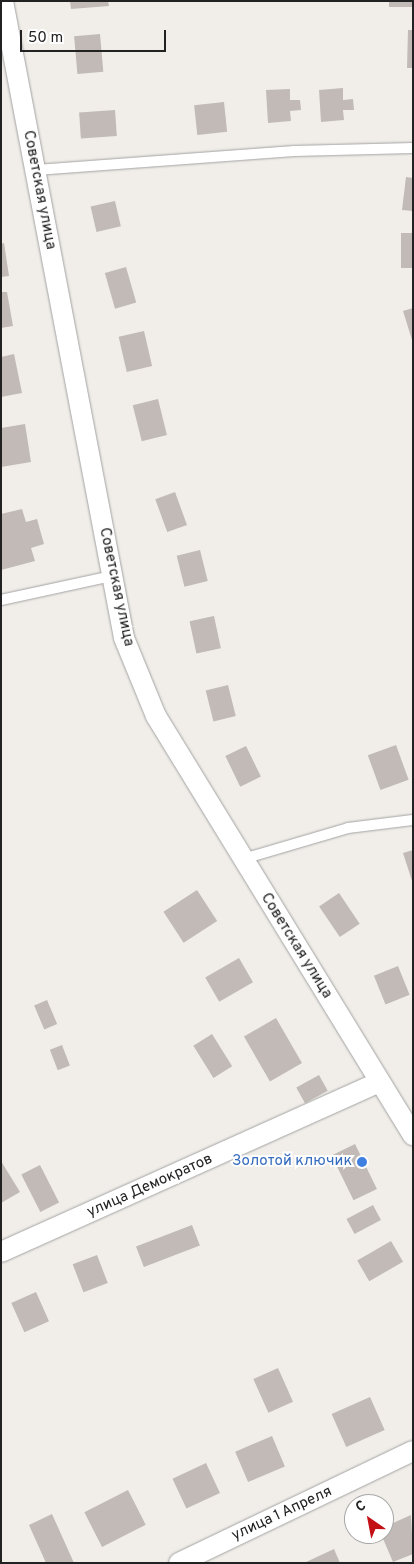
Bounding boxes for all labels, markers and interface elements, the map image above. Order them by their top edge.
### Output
scale bar [22,20,169,52]
text: 50 m [28,29,63,48]
street label: Советская улица [19,129,59,251]
street label: Советская улица [95,526,137,648]
street label: Советская улица [256,890,336,1002]
street label: улица Демократов [85,1150,215,1222]
place label: Золотой ключик [232,1153,352,1171]
marker: Золотой ключик [356,1156,368,1168]
street label: улица 1 Апреля [229,1483,335,1545]
north arrow [344,1494,394,1544]
text: С [353,1497,369,1516]

